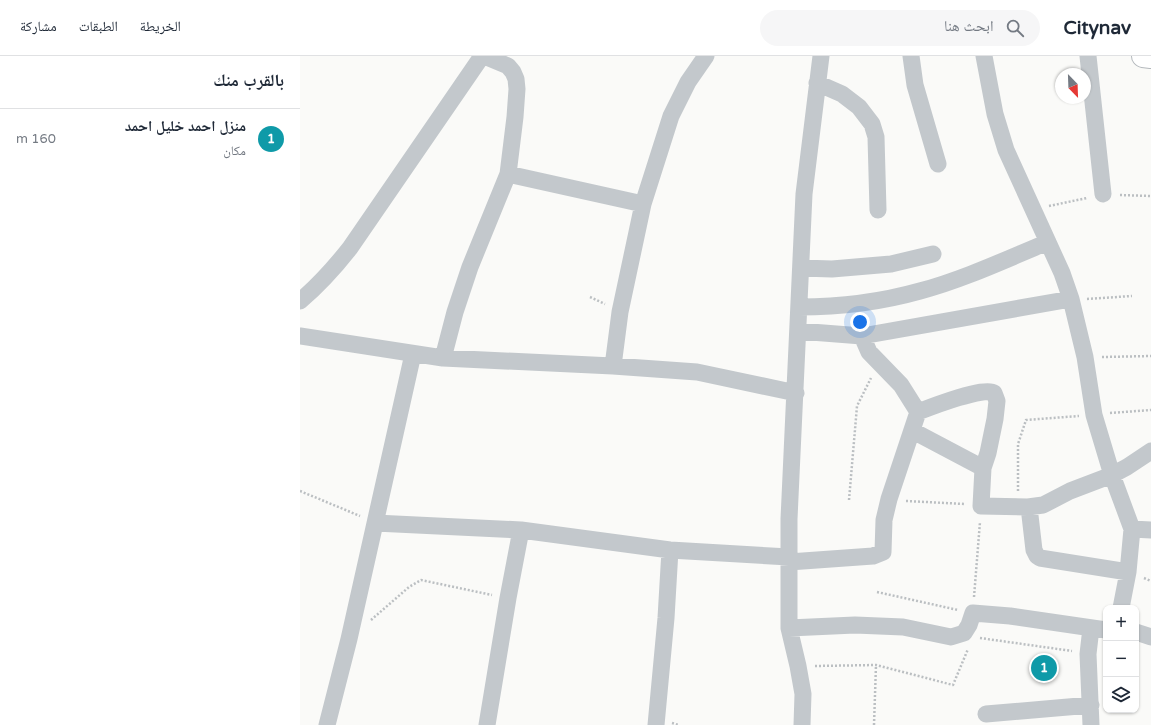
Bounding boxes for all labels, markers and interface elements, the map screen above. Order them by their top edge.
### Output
search box [760,10,1040,46]
text: ابحث هنا [944,17,994,35]
icon: search [1004,17,1026,39]
text: Citynav [1064,17,1131,39]
text: مشاركة [20,18,57,35]
text: الطبقات [79,18,118,35]
text: الخريطة [140,18,181,35]
north arrow [1055,68,1091,104]
text: بالقرب منك [213,70,284,91]
text: منزل احمد خليل احمد [125,117,246,135]
text: 160 m [16,131,56,147]
text: 1 [267,131,275,147]
text: مكان [223,143,246,159]
your location [850,312,870,332]
map controls [1103,605,1139,713]
button: + [1103,605,1139,641]
button: − [1103,641,1139,677]
pin: 1 [1031,653,1057,683]
button: layers [1103,677,1139,713]

